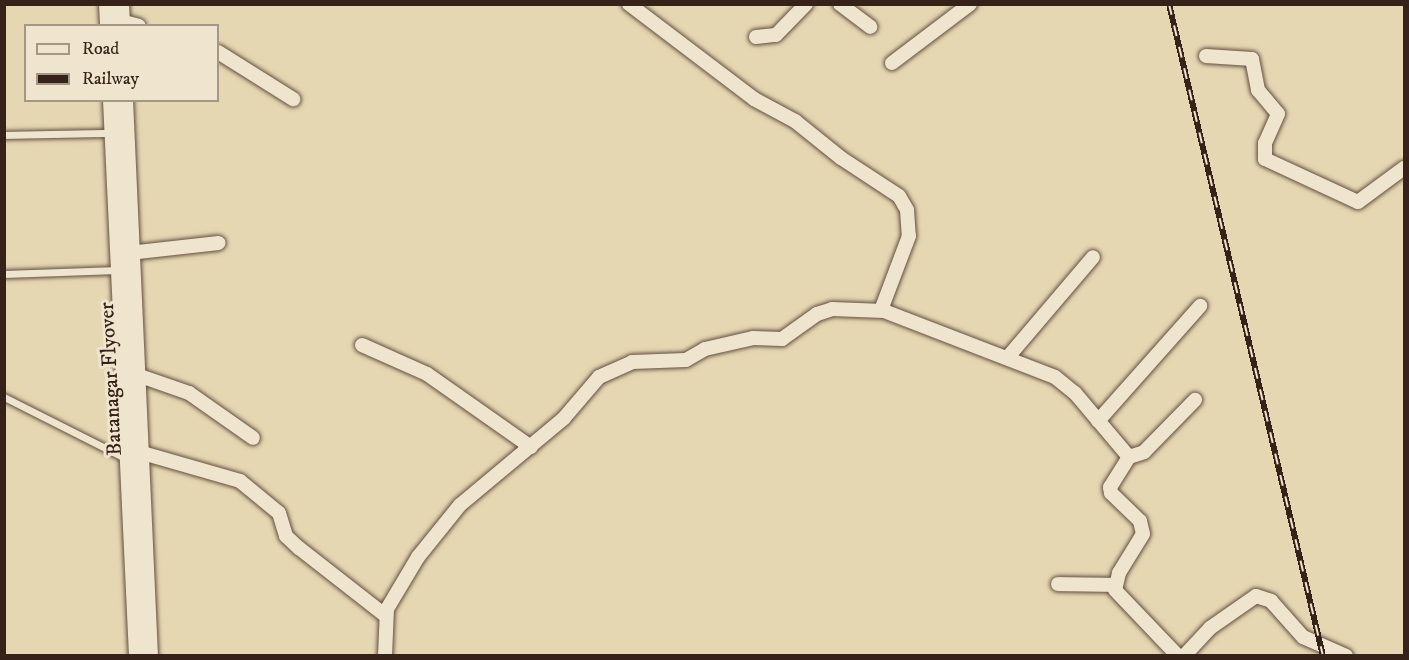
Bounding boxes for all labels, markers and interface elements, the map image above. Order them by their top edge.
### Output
legend [24,24,219,102]
text: Road [82,38,119,60]
text: Railway [82,68,139,90]
street label: Batanagar Flyover [94,301,128,457]

